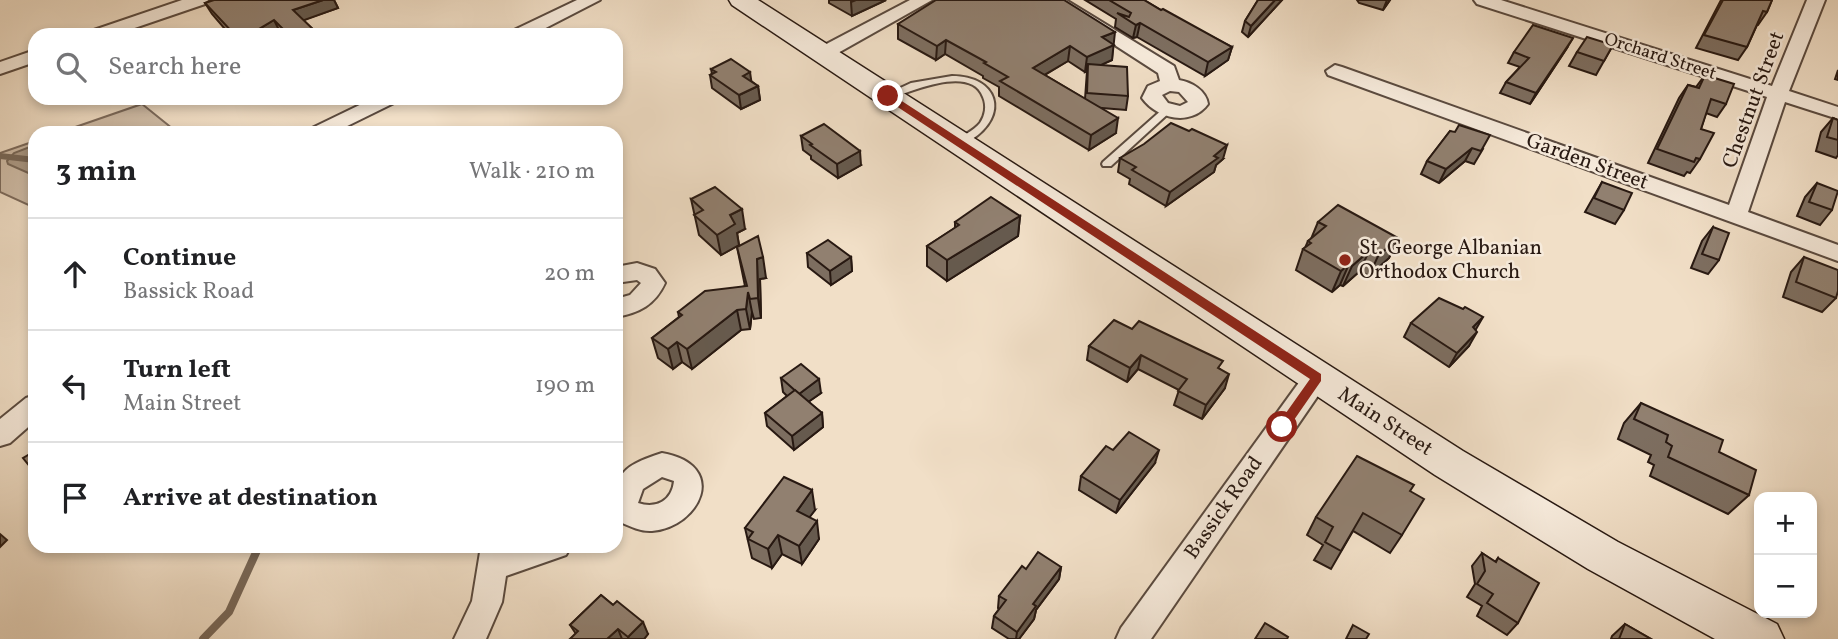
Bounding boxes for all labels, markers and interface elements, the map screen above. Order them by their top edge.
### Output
street label: Orchard Street [1601,27,1719,87]
search box [28,28,623,105]
street label: Chestnut Street [1716,28,1792,172]
icon: search [52,48,90,86]
text: Search here [108,49,241,85]
route end [872,80,903,111]
street label: Garden Street [1522,126,1652,198]
text: 3 min [56,151,137,193]
text: Walk · 210 m [469,156,595,188]
place label: St. George Albanian Orthodox Church [1359,234,1542,287]
text: Continue [123,240,236,276]
marker: St. George Albanian Orthodox Church [1337,252,1353,268]
icon: ahead [56,255,94,293]
text: 20 m [544,258,595,290]
text: Bassick Road [123,276,254,308]
text: Turn left [123,352,231,388]
icon: left [56,367,94,405]
text: 190 m [535,370,595,402]
street label: Main Street [1332,380,1438,464]
text: Main Street [123,388,241,420]
route start [1266,411,1297,442]
street label: Bassick Road [1178,451,1270,565]
icon: arrive [56,479,94,517]
text: Arrive at destination [123,480,378,516]
map controls [1754,492,1817,618]
button: + [1754,492,1817,555]
button: − [1754,555,1817,618]

